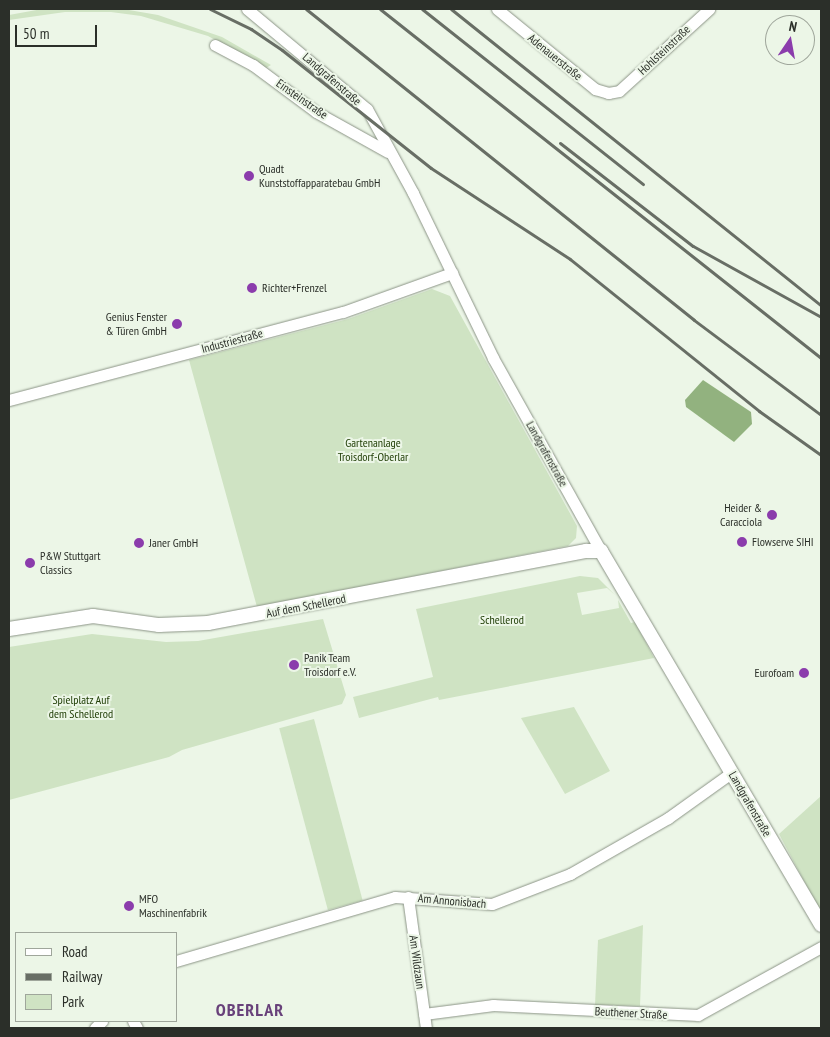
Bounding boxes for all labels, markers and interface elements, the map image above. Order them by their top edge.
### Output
scale bar [18,15,100,47]
north arrow [765,15,815,65]
text: N [787,17,798,36]
street label: Hohlsteinstraße [635,22,693,78]
text: 50 m [23,24,49,43]
street label: Adenauerstraße [525,31,585,83]
street label: Landgrafenstraße [300,50,364,108]
street label: Einsteinstraße [274,76,330,122]
place label: Quadt Kunststoffapparatebau GmbH [259,162,380,190]
marker: Quadt Kunststoffapparatebau GmbH [243,170,255,182]
place label: Richter+Frenzel [262,281,327,295]
marker: Richter+Frenzel [246,282,258,294]
place label: Genius Fenster & Türen GmbH [105,310,167,338]
marker: Genius Fenster & Türen GmbH [171,318,183,330]
street label: Industriestraße [200,326,264,356]
street label: Landgrafenstraße [523,419,571,489]
park label: Gartenanlage Troisdorf-Oberlar [338,436,408,464]
place label: Heider & Caracciola [720,501,762,529]
marker: Heider & Caracciola [766,509,778,521]
place label: Flowserve SIHI [752,535,814,549]
place label: Janer GmbH [149,536,198,550]
marker: Flowserve SIHI [736,536,748,548]
marker: Janer GmbH [133,537,145,549]
place label: P&W Stuttgart Classics [40,549,101,577]
marker: P&W Stuttgart Classics [24,557,36,569]
street label: Auf dem Schellerod [265,591,347,621]
park label: Schellerod [480,613,524,627]
place label: Panik Team Troisdorf e.V. [304,651,356,679]
marker: Panik Team Troisdorf e.V. [288,659,300,671]
place label: Eurofoam [755,666,794,680]
marker: Eurofoam [798,667,810,679]
park label: Spielplatz Auf dem Schellerod [49,693,113,721]
street label: Landgrafenstraße [726,769,774,839]
street label: Am Annonisbach [417,891,487,911]
place label: MFO Maschinenfabrik [139,892,207,920]
marker: MFO Maschinenfabrik [123,900,135,912]
legend [15,932,178,1022]
street label: Am Wildzaun [406,934,428,990]
text: Road [62,942,88,961]
text: Railway [62,967,102,986]
text: Park [62,992,84,1011]
district label: OBERLAR [215,999,285,1021]
street label: Beuthener Straße [594,1004,668,1022]

